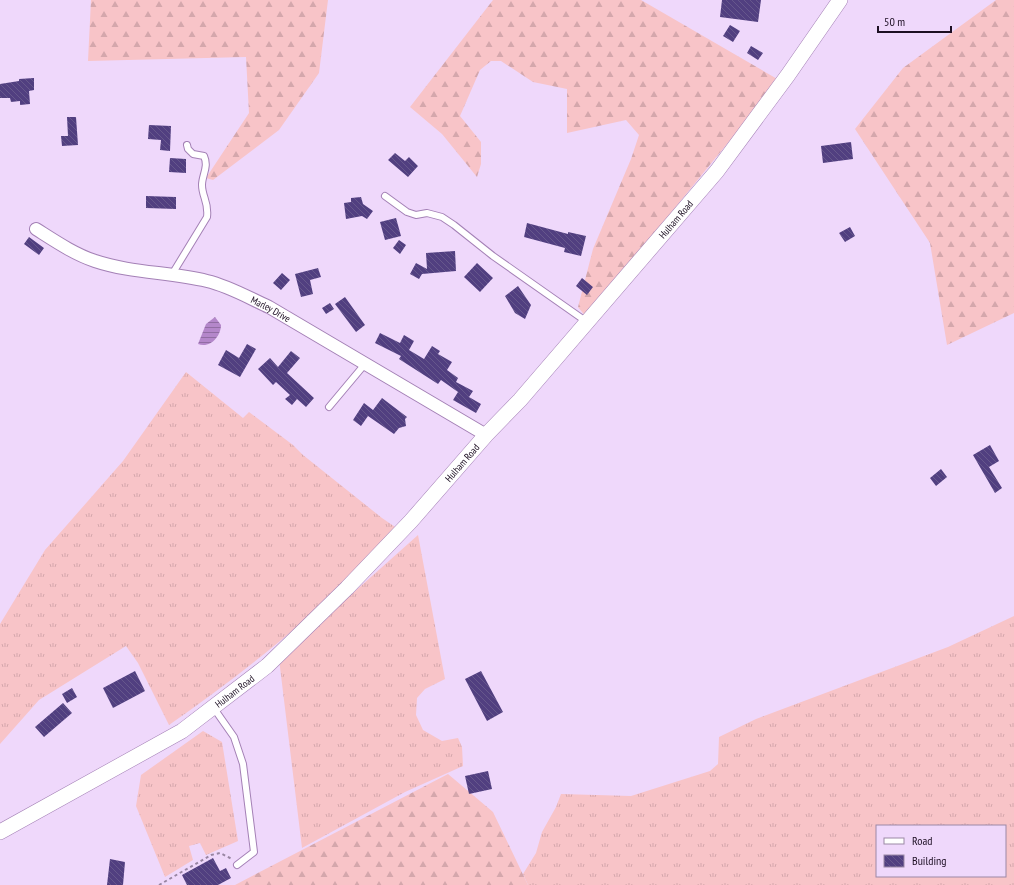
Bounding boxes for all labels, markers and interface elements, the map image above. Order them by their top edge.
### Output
scale bar [878,8,951,34]
text: 50 m [884,14,905,29]
street label: Hulham Road [656,197,696,241]
street label: Marley Drive [249,293,293,325]
street label: Hulham Road [442,441,482,484]
street label: Hulham Road [212,672,257,710]
legend [876,825,1006,877]
text: Road [912,833,932,848]
text: Building [912,853,947,868]

